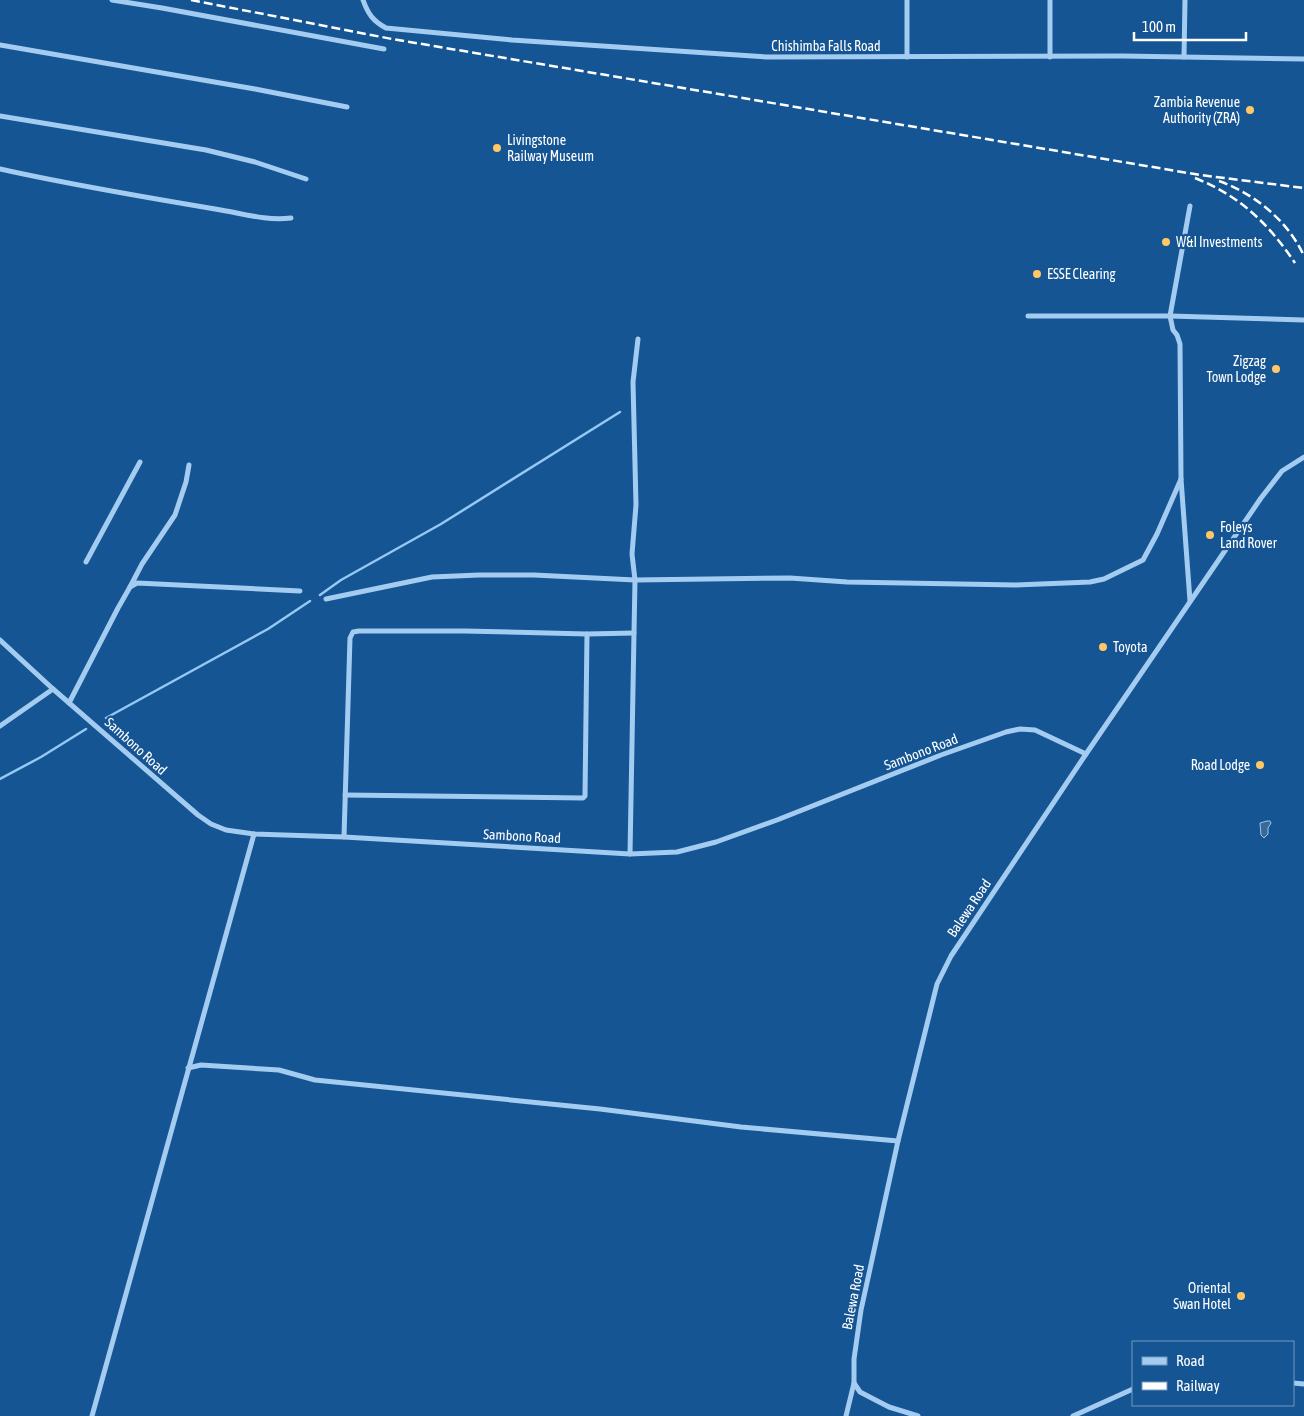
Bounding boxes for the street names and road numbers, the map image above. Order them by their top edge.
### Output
street label: Chishimba Falls Road [771,38,881,54]
street label: Sambono Road [102,714,170,778]
street label: Sambono Road [882,731,960,773]
street label: Sambono Road [483,826,561,846]
street label: Balewa Road [944,876,994,940]
street label: Balewa Road [839,1263,867,1331]

